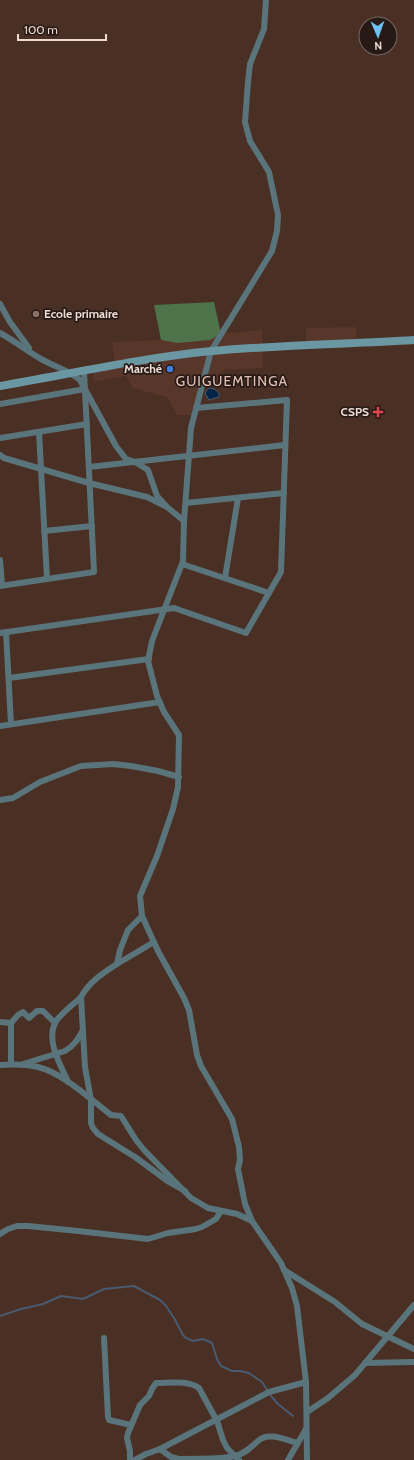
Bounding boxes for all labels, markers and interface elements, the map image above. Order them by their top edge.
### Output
scale bar [18,16,106,42]
north arrow [358,16,398,56]
text: 100 m [24,22,58,37]
text: N [374,39,382,53]
place label: Ecole primaire [44,306,118,321]
marker: Ecole primaire [31,309,41,319]
place label: Marché [124,361,162,376]
marker: Marché [165,364,175,374]
district label: GUIGUEMTINGA [176,372,288,390]
place label: CSPS [341,404,369,419]
marker: CSPS [372,406,384,418]

